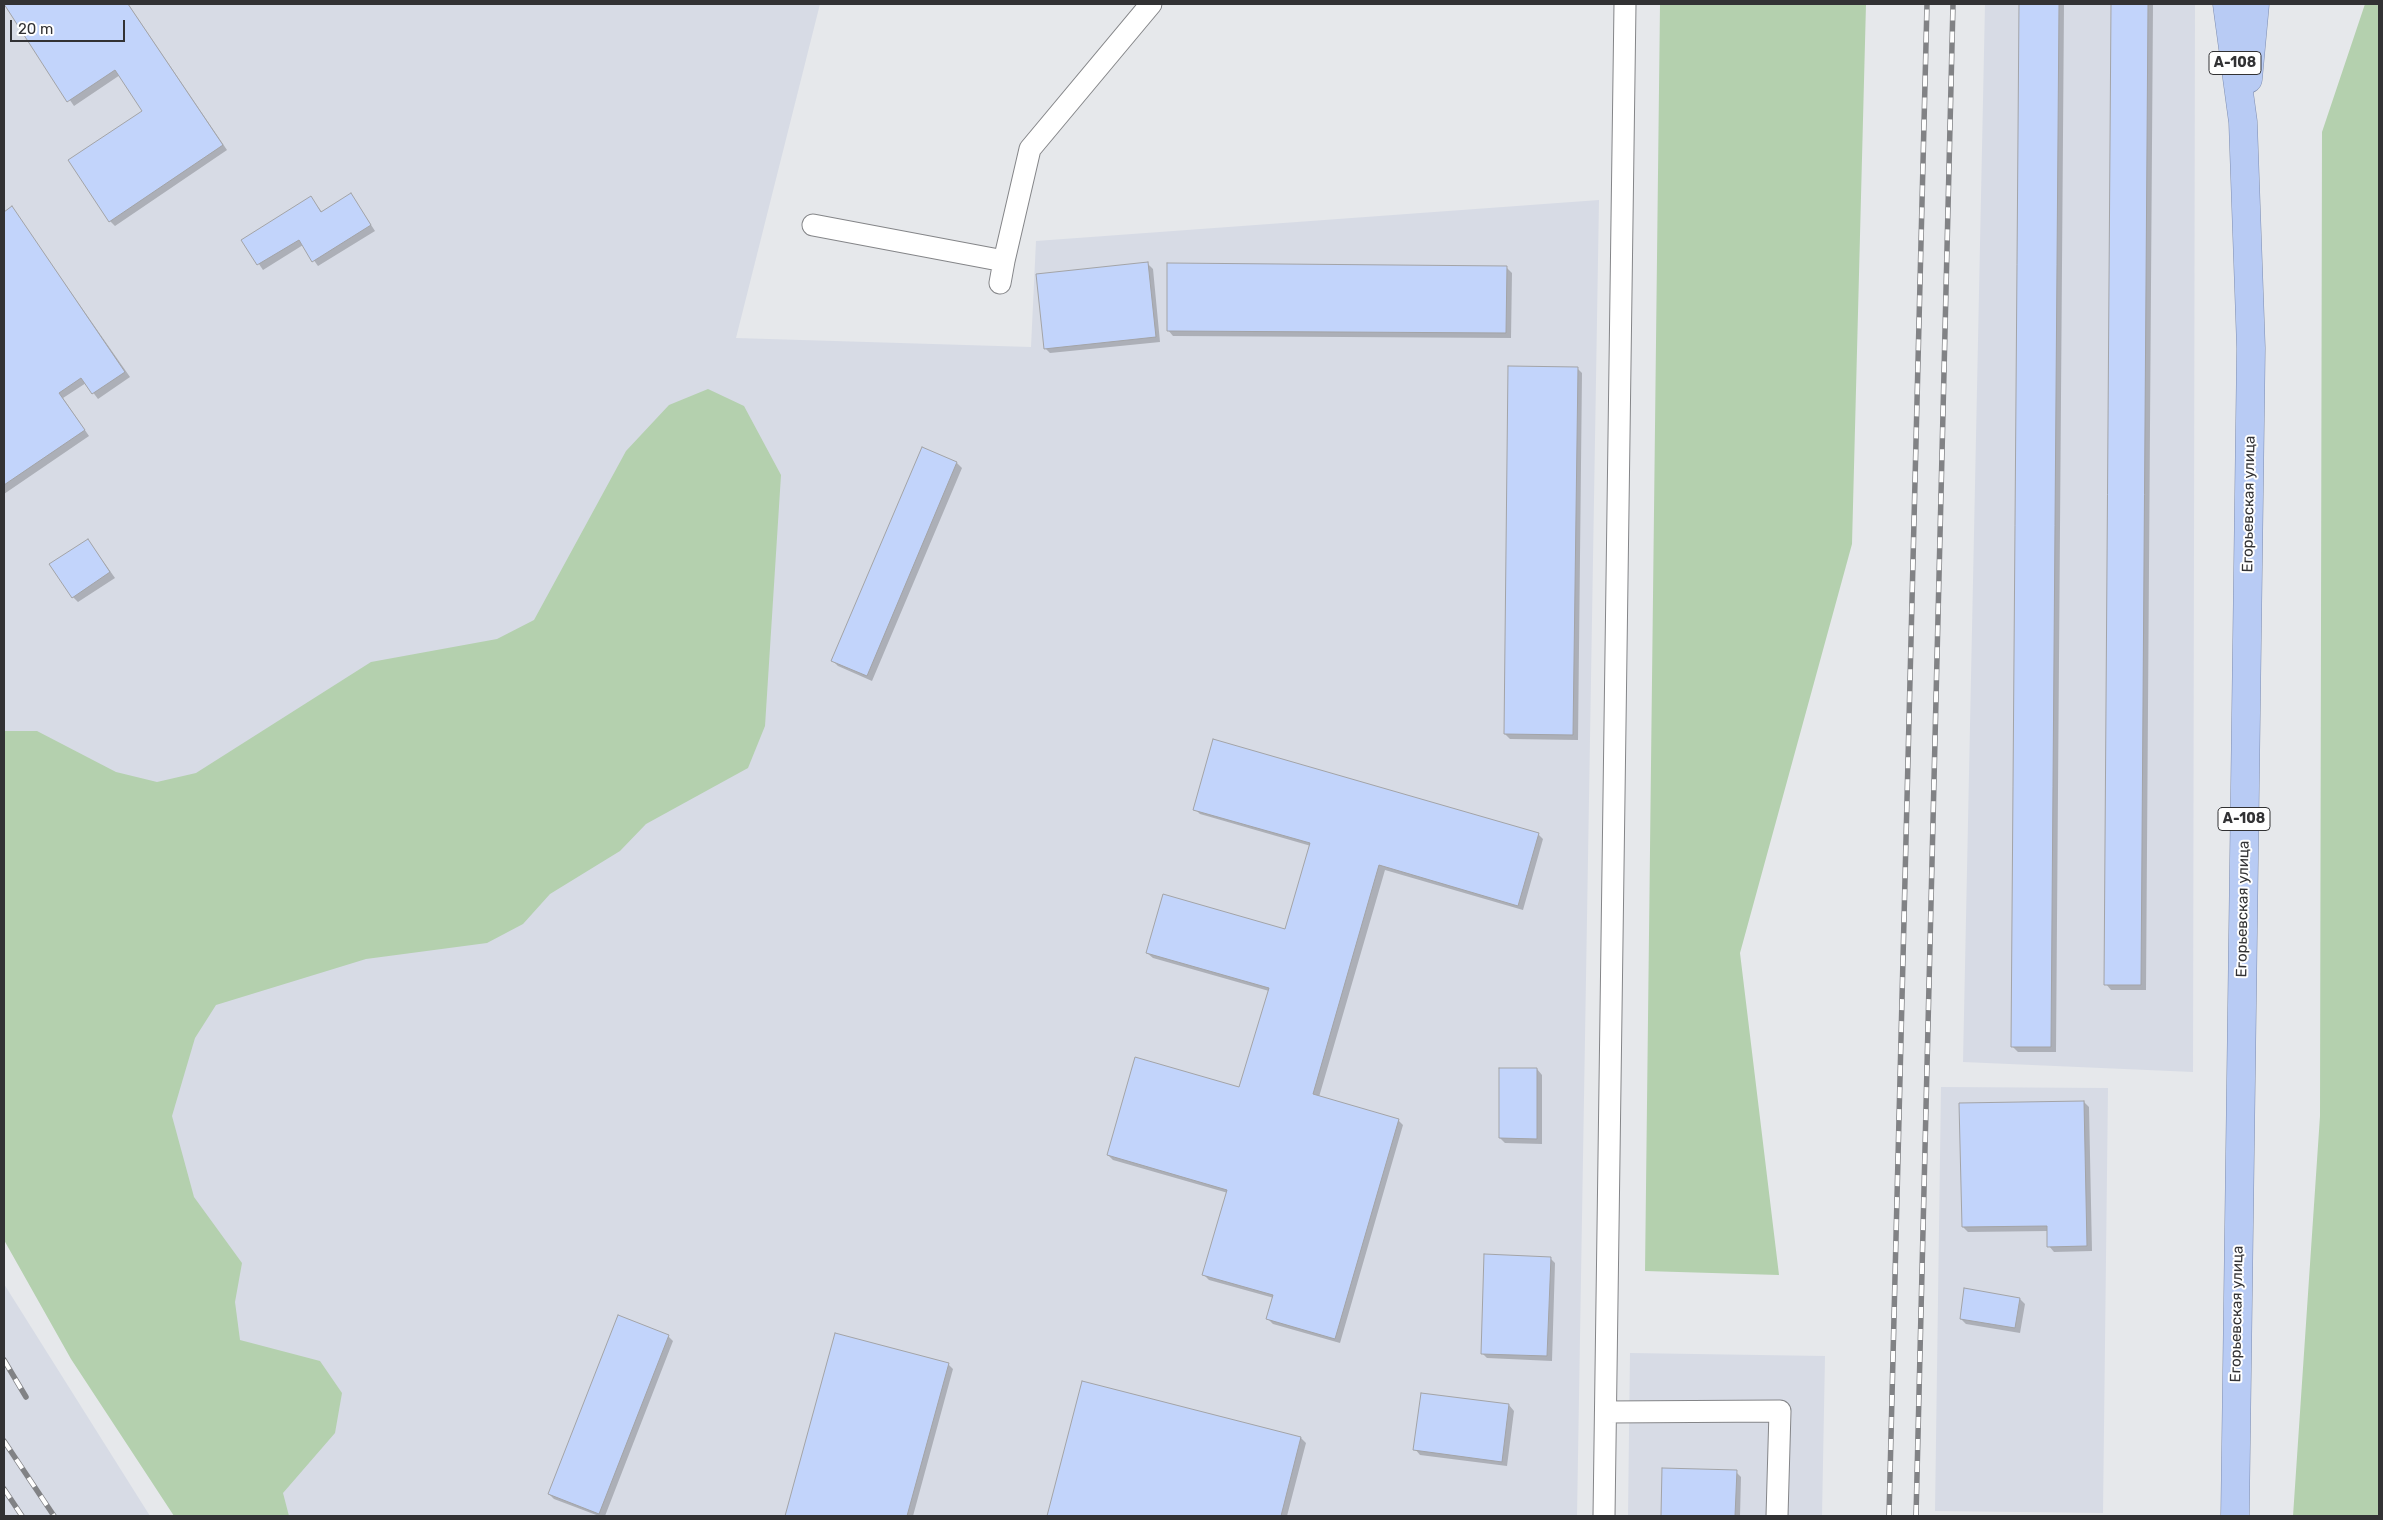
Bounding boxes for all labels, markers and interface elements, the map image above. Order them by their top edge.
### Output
scale bar [12,10,128,42]
text: 20 m [18,20,53,38]
road number: А-108 [2209,52,2261,74]
street label: Егорьевская улица [2239,435,2259,573]
road number: А-108 [2218,808,2270,831]
street label: Егорьевская улица [2233,840,2253,978]
street label: Егорьевская улица [2227,1245,2247,1383]

